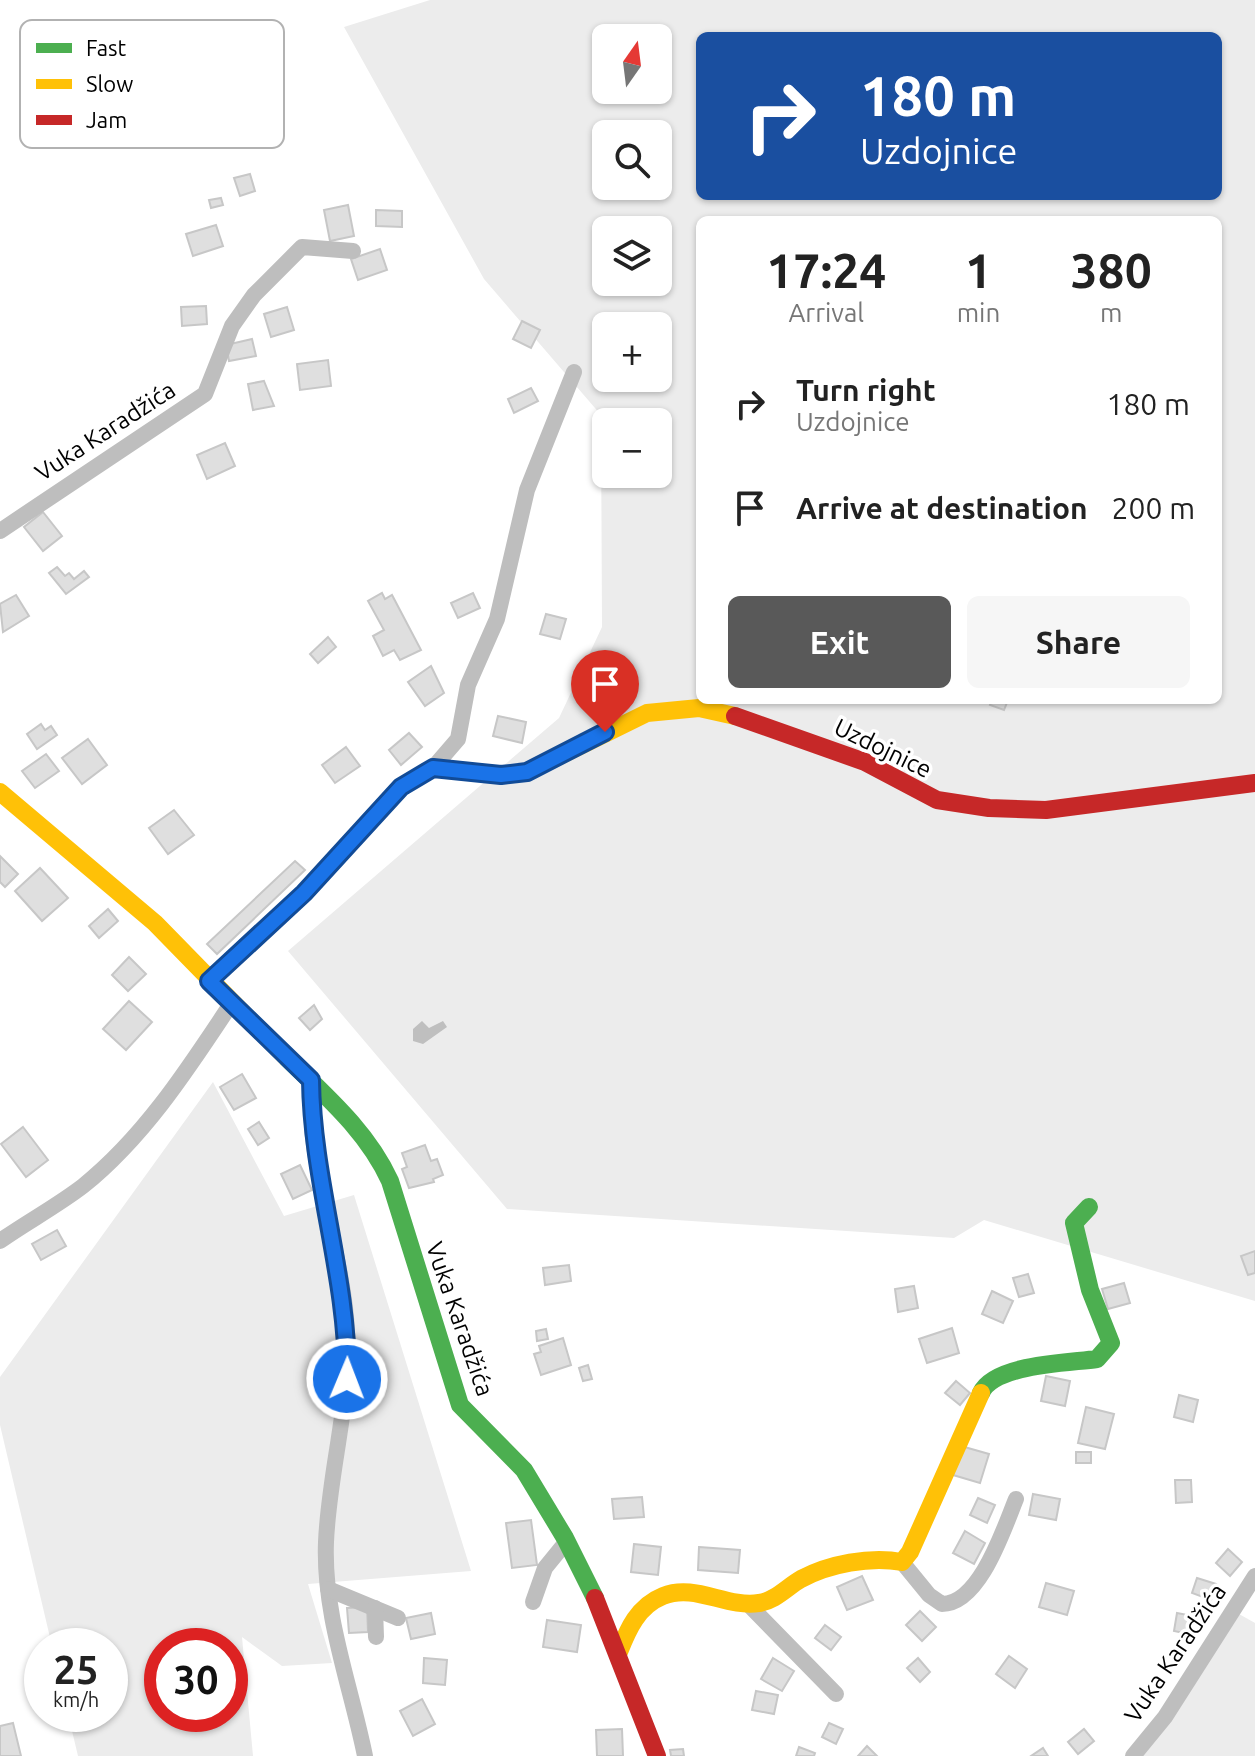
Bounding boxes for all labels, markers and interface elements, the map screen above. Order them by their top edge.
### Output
legend [20,20,284,148]
north arrow [592,24,672,104]
map controls [592,24,672,488]
text: Fast [86,35,127,60]
icon: right [728,64,832,168]
text: 180 m [860,64,1016,127]
text: Slow [86,71,133,96]
text: Jam [86,107,127,132]
button: search [592,120,672,200]
text: Uzdojnice [860,130,1017,171]
button: layers [592,216,672,296]
text: 17:24 [766,243,886,297]
text: 1 [965,243,992,297]
text: 380 [1071,243,1152,297]
text: Arrival [788,298,864,327]
text: min [957,298,1000,327]
text: m [1100,298,1122,327]
button: + [592,312,672,392]
text: Turn right [796,373,936,407]
street label: Vuka Karadžića [30,376,180,486]
icon: right [728,382,772,426]
text: 180 m [1106,387,1190,421]
text: Uzdojnice [796,407,910,436]
button: − [592,408,672,488]
icon: arrive [728,486,772,530]
text: Arrive at destination [796,491,1088,525]
text: 200 m [1112,491,1195,525]
button: Exit [728,596,951,688]
button: Share [967,596,1190,688]
pin [571,650,639,732]
icon: arrive [583,662,627,706]
street label: Uzdojnice [830,713,936,783]
street label: Vuka Karadžića [421,1238,499,1400]
position arrow [305,1337,389,1421]
street label: Vuka Karadžića [1119,1579,1231,1727]
speed limit sign: 30 [144,1628,248,1732]
text: 25 [53,1647,99,1692]
text: km/h [53,1688,99,1711]

